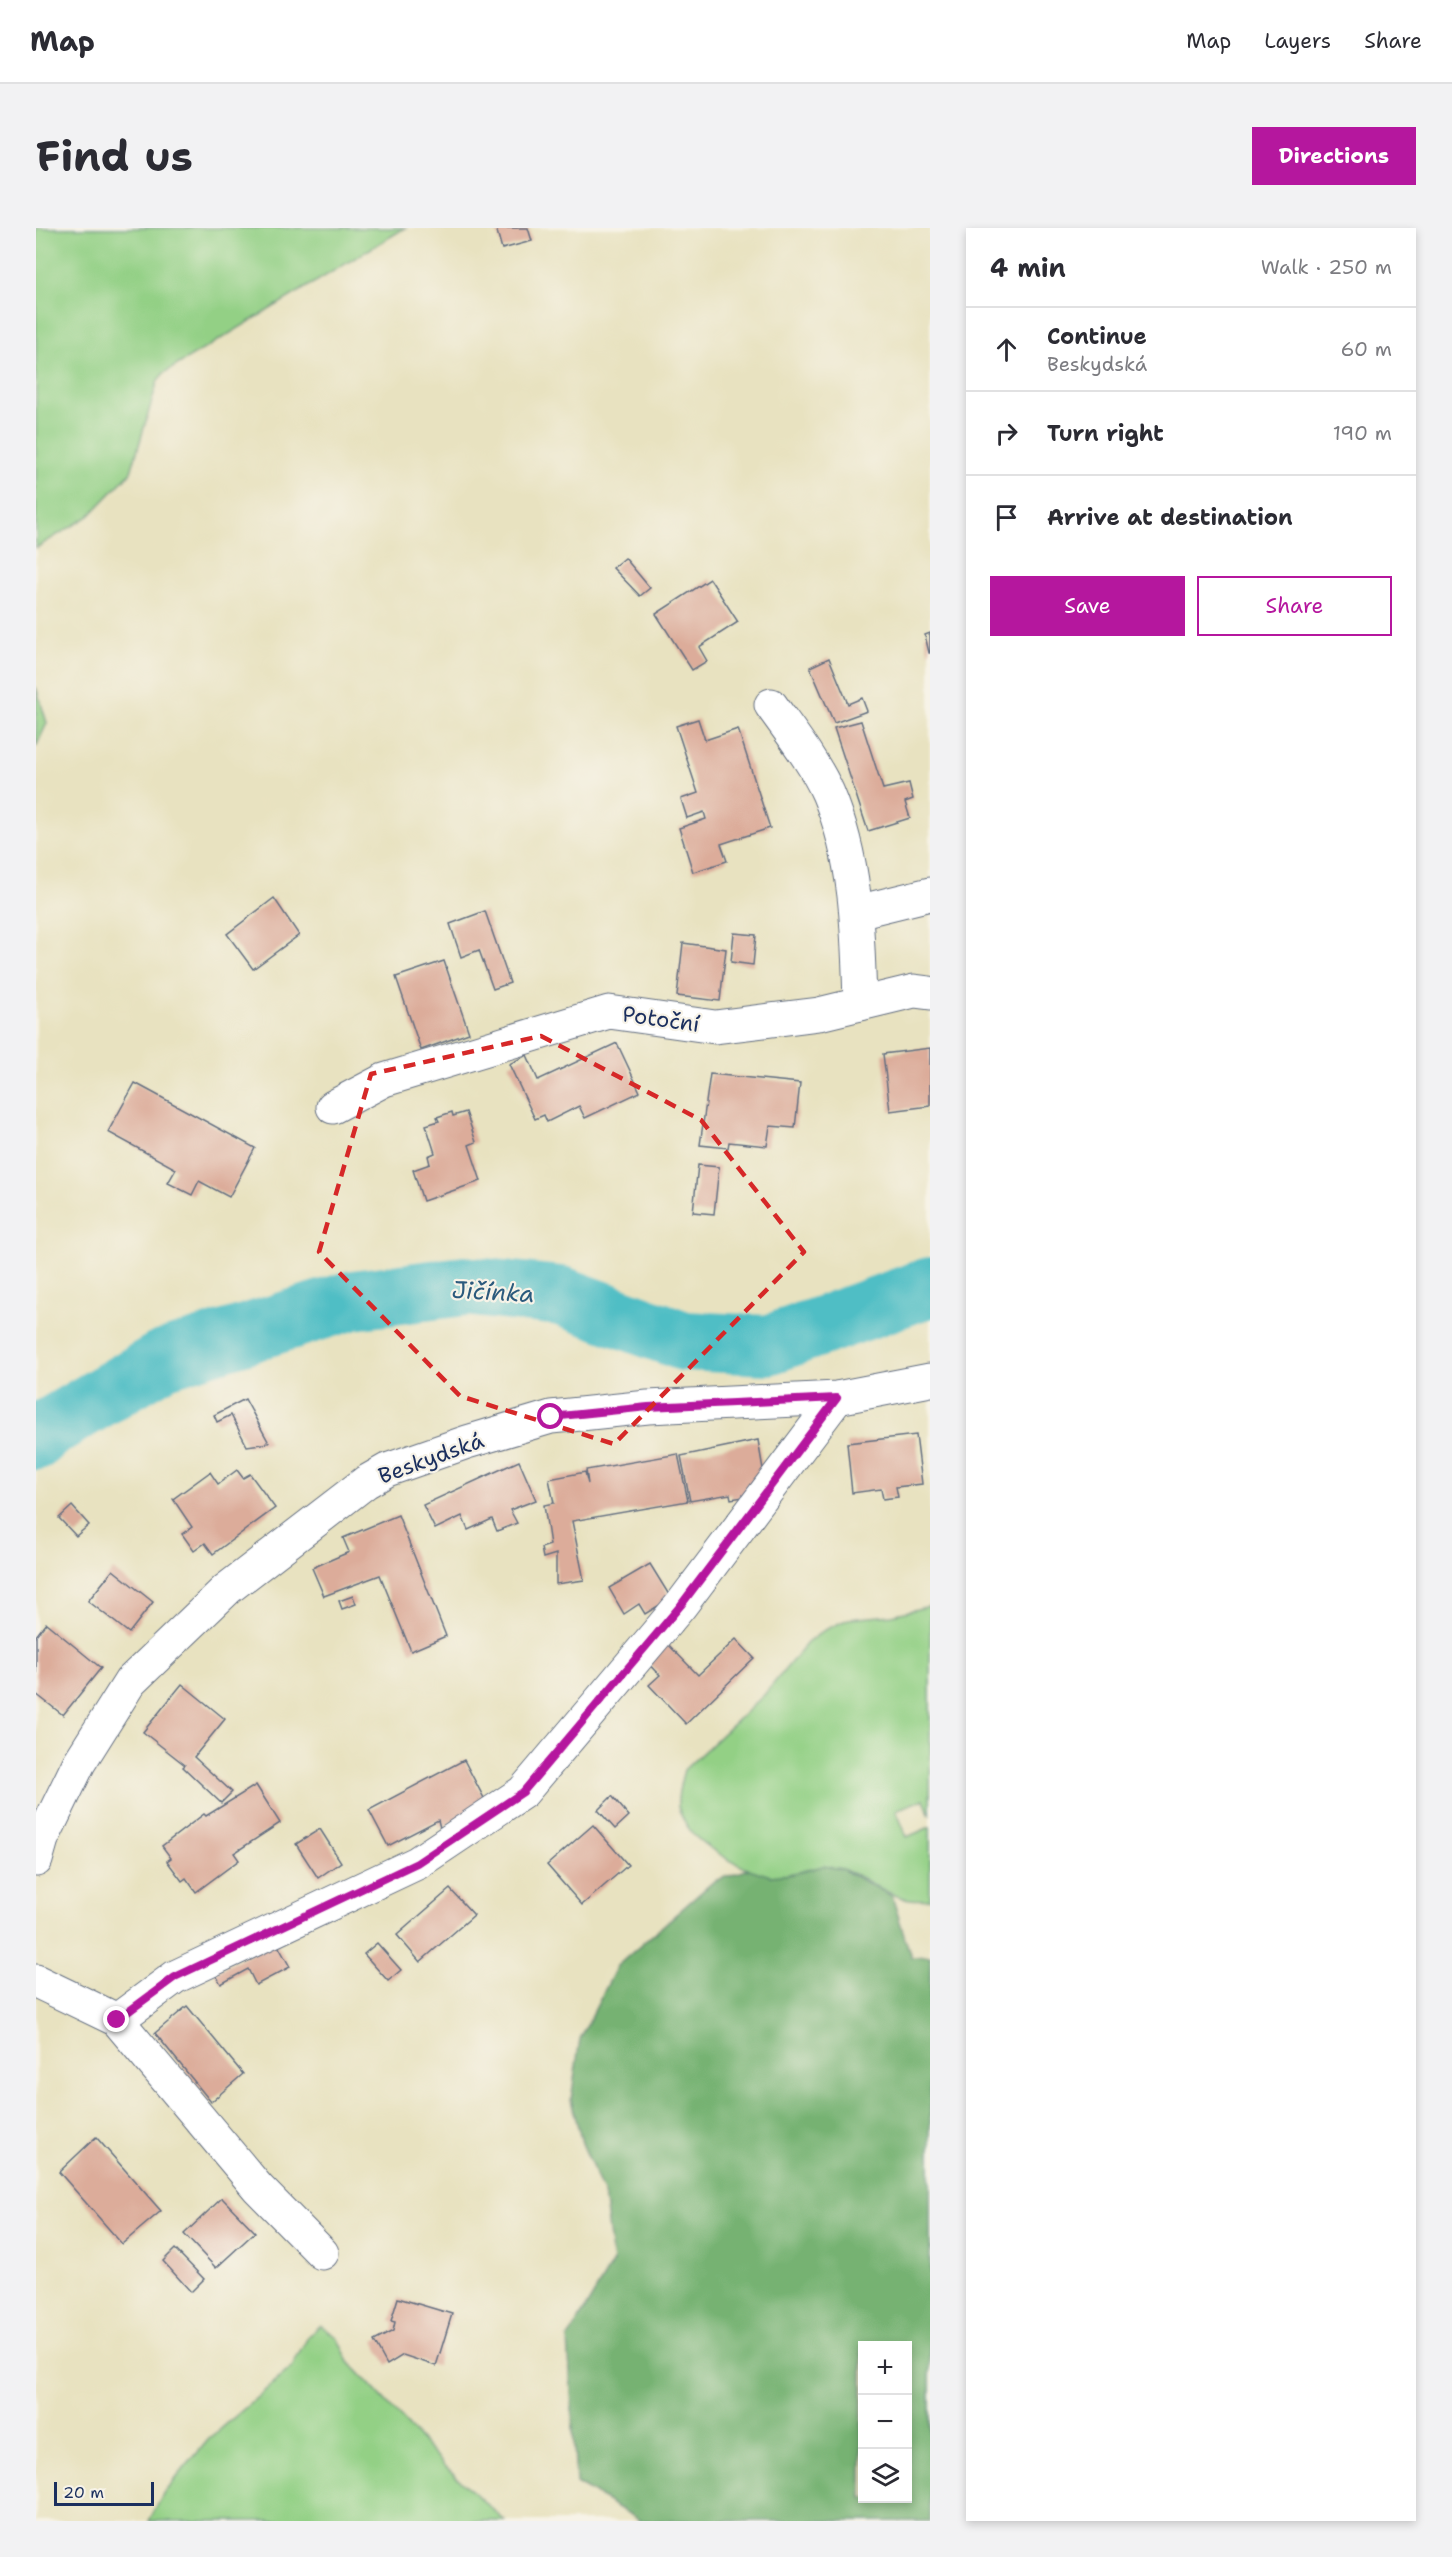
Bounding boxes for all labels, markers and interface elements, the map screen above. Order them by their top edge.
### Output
text: Map [30,22,95,60]
text: Map [1186,27,1231,55]
text: Layers [1264,27,1331,55]
text: Share [1364,27,1422,55]
button: Directions [1252,127,1416,185]
text: Find us [36,128,193,184]
text: 4 min [990,250,1066,285]
text: Walk · 250 m [1261,254,1392,280]
text: Continue [1047,322,1147,351]
icon: ahead [990,333,1023,366]
text: 60 m [1340,336,1392,362]
text: Beskydská [1047,351,1147,377]
icon: right [990,417,1023,450]
text: Turn right [1047,419,1164,448]
text: 190 m [1333,420,1392,446]
icon: arrive [990,501,1023,534]
text: Arrive at destination [1047,503,1293,532]
button: Save [990,576,1185,636]
button: Share [1197,576,1392,636]
street label: Potoční [621,999,701,1039]
water label: Jičínka [451,1274,535,1310]
route start [537,1403,563,1429]
street label: Beskydská [374,1425,488,1490]
route end [103,2006,129,2032]
map controls [858,2341,912,2503]
button: + [858,2341,912,2395]
button: − [858,2395,912,2449]
button: layers [858,2449,912,2503]
scale bar [54,2479,154,2506]
text: 20 m [63,2482,104,2503]

